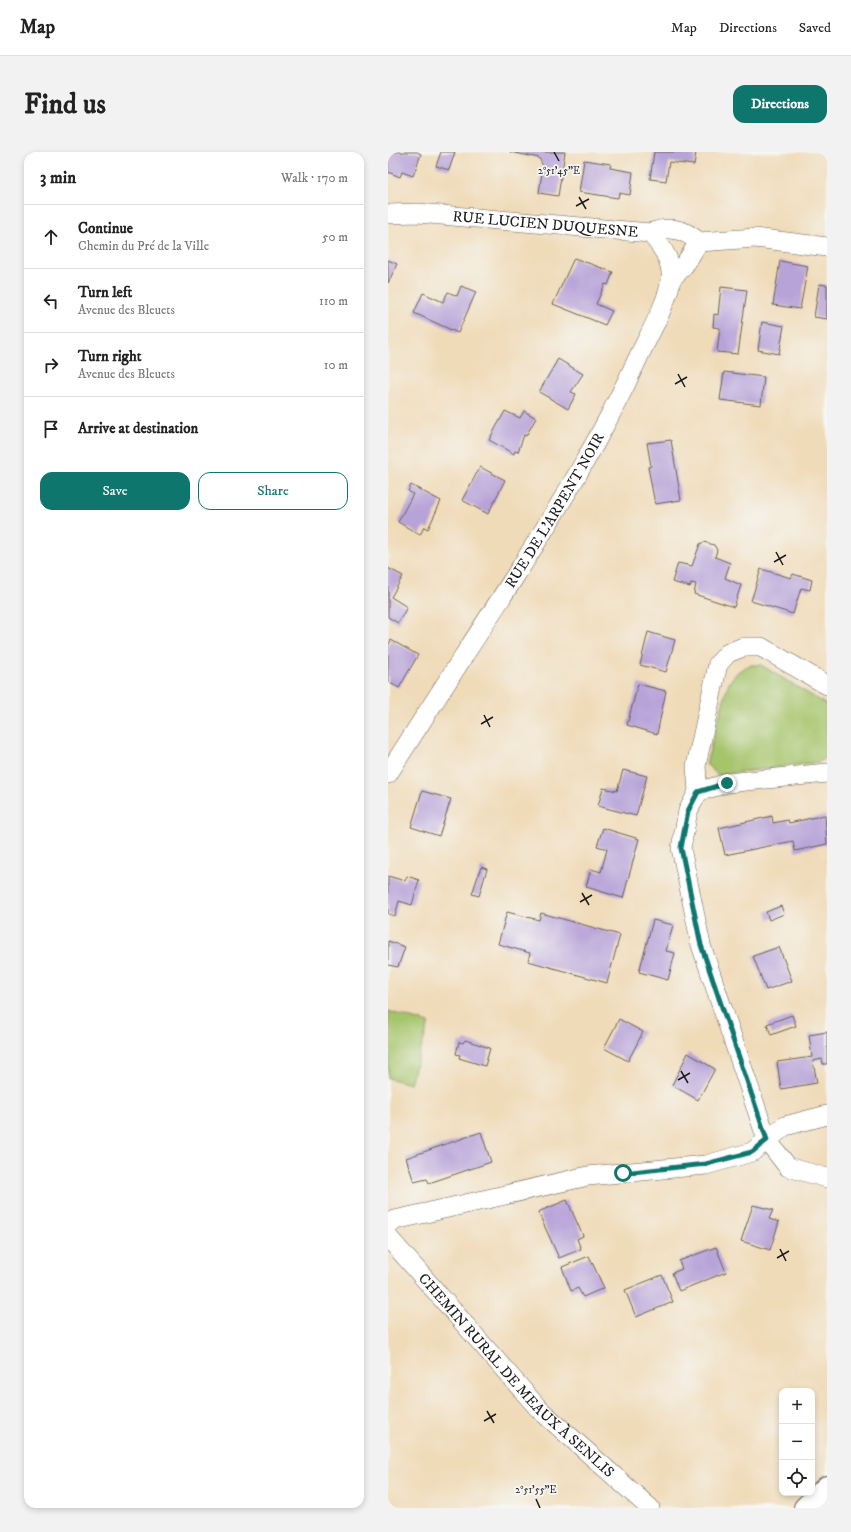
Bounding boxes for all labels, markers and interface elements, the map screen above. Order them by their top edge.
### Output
text: Map [20,16,55,39]
text: Map [671,19,697,37]
text: Directions [719,19,777,37]
text: Saved [799,19,831,37]
button: Directions [733,85,827,123]
text: Find us [24,87,106,122]
text: 2°51'45"E [538,165,580,177]
text: 3 min [40,167,76,189]
text: Walk · 170 m [281,170,348,186]
street label: RUE LUCIEN DUQUESNE [452,207,640,241]
text: Continue [78,219,133,238]
icon: ahead [40,226,62,248]
text: 50 m [322,229,348,245]
text: Chemin du Pré de la Ville [78,238,209,254]
text: Turn left [78,283,132,302]
icon: left [40,290,62,312]
text: 110 m [319,293,348,309]
text: Avenue des Bleuets [78,302,175,318]
text: Turn right [78,347,141,366]
icon: right [40,354,62,376]
text: 10 m [324,357,348,373]
text: Avenue des Bleuets [78,366,175,382]
icon: arrive [40,418,62,440]
text: Arrive at destination [78,419,198,438]
street label: RUE DE L'ARPENT NOIR [501,429,608,591]
button: Save [40,472,190,510]
button: Share [198,472,348,510]
route end [718,774,736,792]
route start [614,1164,632,1182]
street label: CHEMIN RURAL DE MEAUX À SENLIS [414,1269,619,1482]
map controls [779,1388,815,1496]
button: + [779,1388,815,1424]
button: − [779,1424,815,1460]
button: locate [779,1460,815,1496]
text: 2°51'55"E [515,1484,557,1496]

